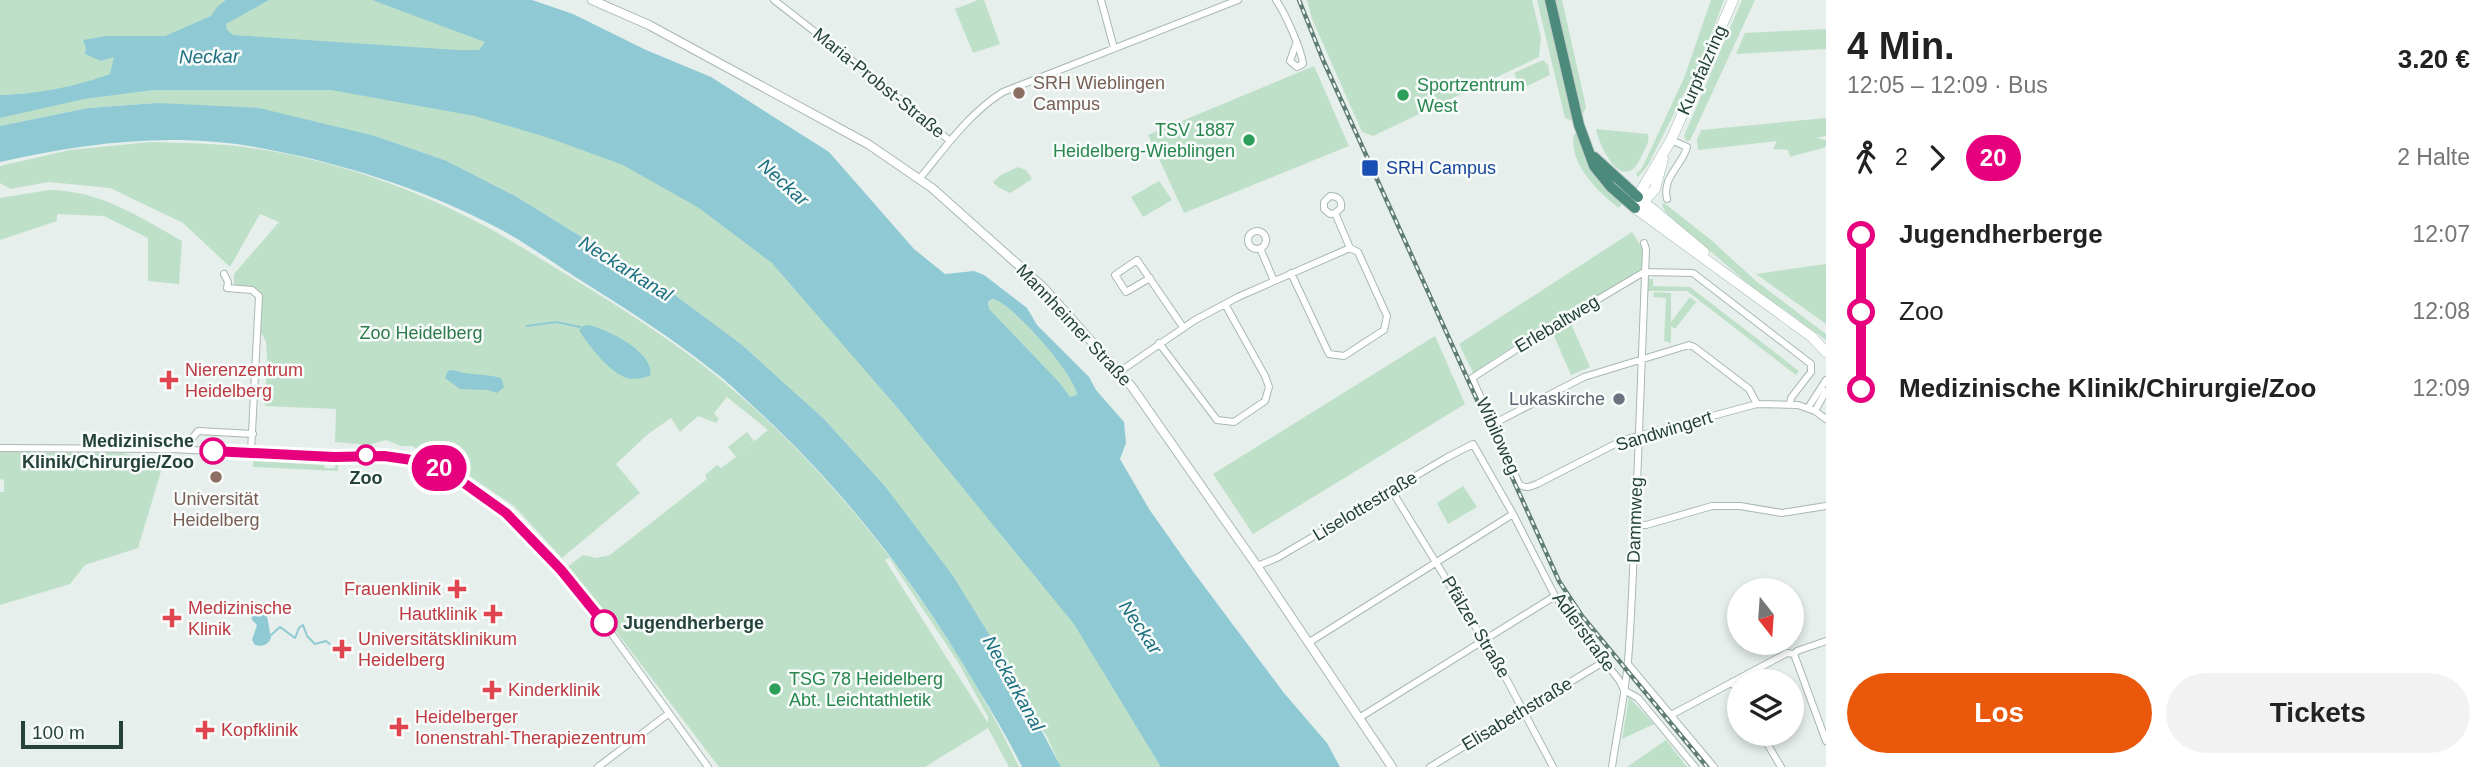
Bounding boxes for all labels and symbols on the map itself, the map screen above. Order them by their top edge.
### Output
street label: Kurpfalzring [1673,22,1731,118]
street label: Maria-Probst-Straße [809,24,949,142]
water label: Neckar [179,45,240,68]
place label: SRH Wieblingen Campus [1033,73,1165,114]
place label: Sportzentrum West [1417,75,1525,116]
marker: SRH Wieblingen Campus [1011,85,1027,101]
marker: Sportzentrum West [1395,87,1411,103]
place label: TSV 1887 Heidelberg-Wieblingen [1053,120,1235,161]
marker: TSV 1887 Heidelberg-Wieblingen [1241,132,1257,148]
water label: Neckar [754,154,814,211]
marker: SRH Campus [1360,158,1380,178]
place label: SRH Campus [1386,158,1496,178]
water label: Neckarkanal [575,232,677,306]
street label: Mannheimer Straße [1012,260,1136,390]
street label: Erlebaltweg [1512,291,1602,357]
park label: Zoo Heidelberg [359,323,483,343]
place label: Nierenzentrum Heidelberg [185,360,303,401]
marker: Nierenzentrum Heidelberg [159,370,179,390]
place label: Lukaskirche [1509,389,1605,409]
marker: Lukaskirche [1611,391,1627,407]
street label: Wibiloweg [1472,394,1524,478]
street label: Sandwingert [1613,407,1715,455]
place label: Medizinische Klinik/Chirurgie/Zoo [22,431,194,472]
marker: Medizinische Klinik/Chirurgie/Zoo [200,438,226,464]
marker: Zoo [356,445,376,465]
line badge: 20 [408,445,471,491]
street label: Liselottestraße [1309,467,1421,545]
place label: Zoo [350,468,383,488]
marker: Universität Heidelberg [208,469,224,485]
street label: Dammweg [1624,477,1646,563]
place label: Universität Heidelberg [172,489,260,530]
street label: Pfälzer Straße [1438,573,1514,681]
north arrow [1727,578,1804,654]
place label: Frauenklinik [344,579,442,599]
marker: Frauenklinik [447,579,467,599]
street label: Adlerstraße [1549,588,1619,676]
water label: Neckar [1115,596,1166,659]
place label: Medizinische Klinik [188,598,292,639]
place label: Hautklinik [399,604,478,624]
marker: Hautklinik [483,604,503,624]
marker: Medizinische Klinik [162,608,182,628]
marker: Jugendherberge [591,610,617,636]
place label: Jugendherberge [623,613,764,633]
place label: Universitätsklinikum Heidelberg [358,629,517,670]
water label: Neckarkanal [979,632,1049,735]
marker: Universitätsklinikum Heidelberg [332,639,352,659]
place label: TSG 78 Heidelberg Abt. Leichtathletik [789,669,943,710]
street label: Elisabethstraße [1458,673,1576,755]
marker: Kinderklinik [482,680,502,700]
place label: Kinderklinik [508,680,601,700]
marker: TSG 78 Heidelberg Abt. Leichtathletik [767,681,783,697]
place label: Heidelberger Ionenstrahl-Therapiezentrum [415,707,646,748]
marker: Heidelberger Ionenstrahl-Therapiezentrum [389,717,409,737]
scale bar [21,718,122,750]
marker: Kopfklinik [195,720,215,740]
place label: Kopfklinik [221,720,299,740]

